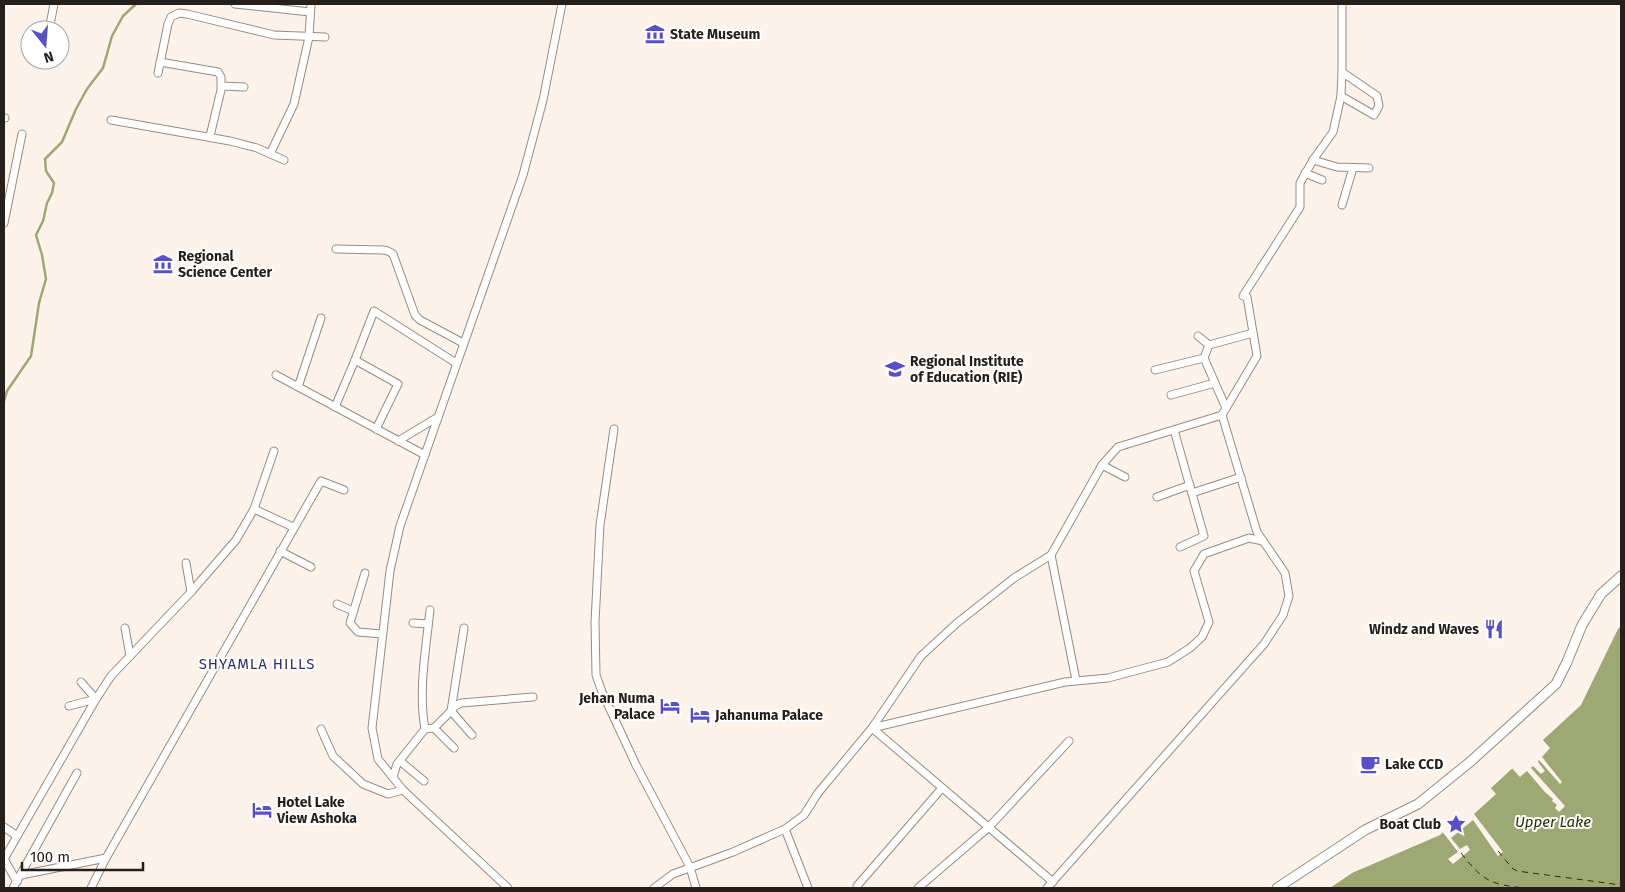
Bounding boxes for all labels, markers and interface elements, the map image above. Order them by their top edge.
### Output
north arrow [20,20,70,70]
museum icon: State Museum [644,23,666,45]
place label: State Museum [670,26,761,43]
text: N [42,47,56,66]
place label: Regional Science Center [178,248,272,281]
museum icon: Regional Science Center [152,253,174,275]
place label: Regional Institute of Education (RIE) [910,353,1024,386]
school or university icon: Regional Institute of Education (RIE) [884,358,906,380]
restaurant icon: Windz and Waves [1483,618,1505,640]
place label: Windz and Waves [1369,621,1479,638]
district label: SHYAMLA HILLS [199,655,315,673]
place label: Jehan Numa Palace [578,690,655,723]
hotel icon: Jehan Numa Palace [659,695,681,717]
hotel icon: Jahanuma Palace [689,704,711,726]
place label: Jahanuma Palace [714,707,823,724]
cafe icon: Lake CCD [1359,753,1381,775]
place label: Lake CCD [1385,756,1443,773]
place label: Hotel Lake View Ashoka [276,794,357,827]
hotel icon: Hotel Lake View Ashoka [251,799,273,821]
place icon: Boat Club [1445,813,1467,835]
water label: Upper Lake [1515,813,1591,831]
place label: Boat Club [1379,816,1441,833]
scale bar [22,840,144,872]
text: 100 m [30,848,70,866]

